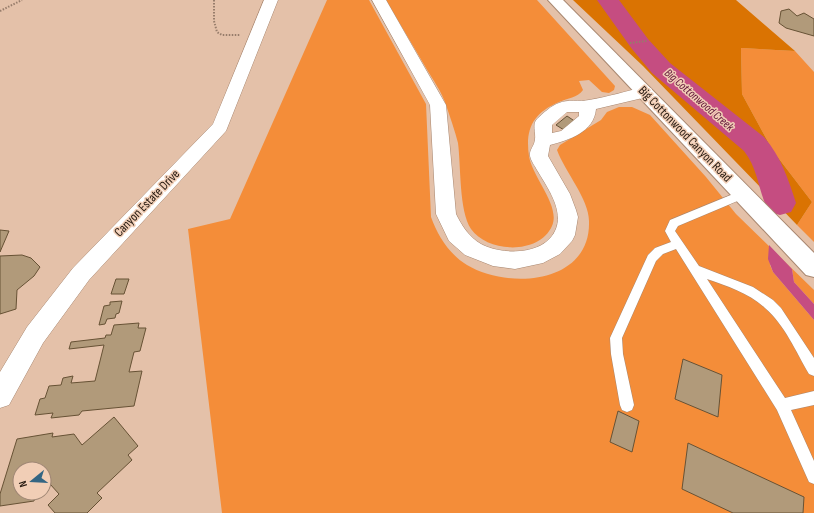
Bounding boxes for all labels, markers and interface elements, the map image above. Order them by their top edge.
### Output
water label: Big Cottonwood Creek [661,66,737,135]
street label: Big Cottonwood Canyon Road [635,83,735,185]
street label: Canyon Estate Drive [111,166,183,240]
north arrow [12,461,52,501]
text: N [16,479,30,489]

